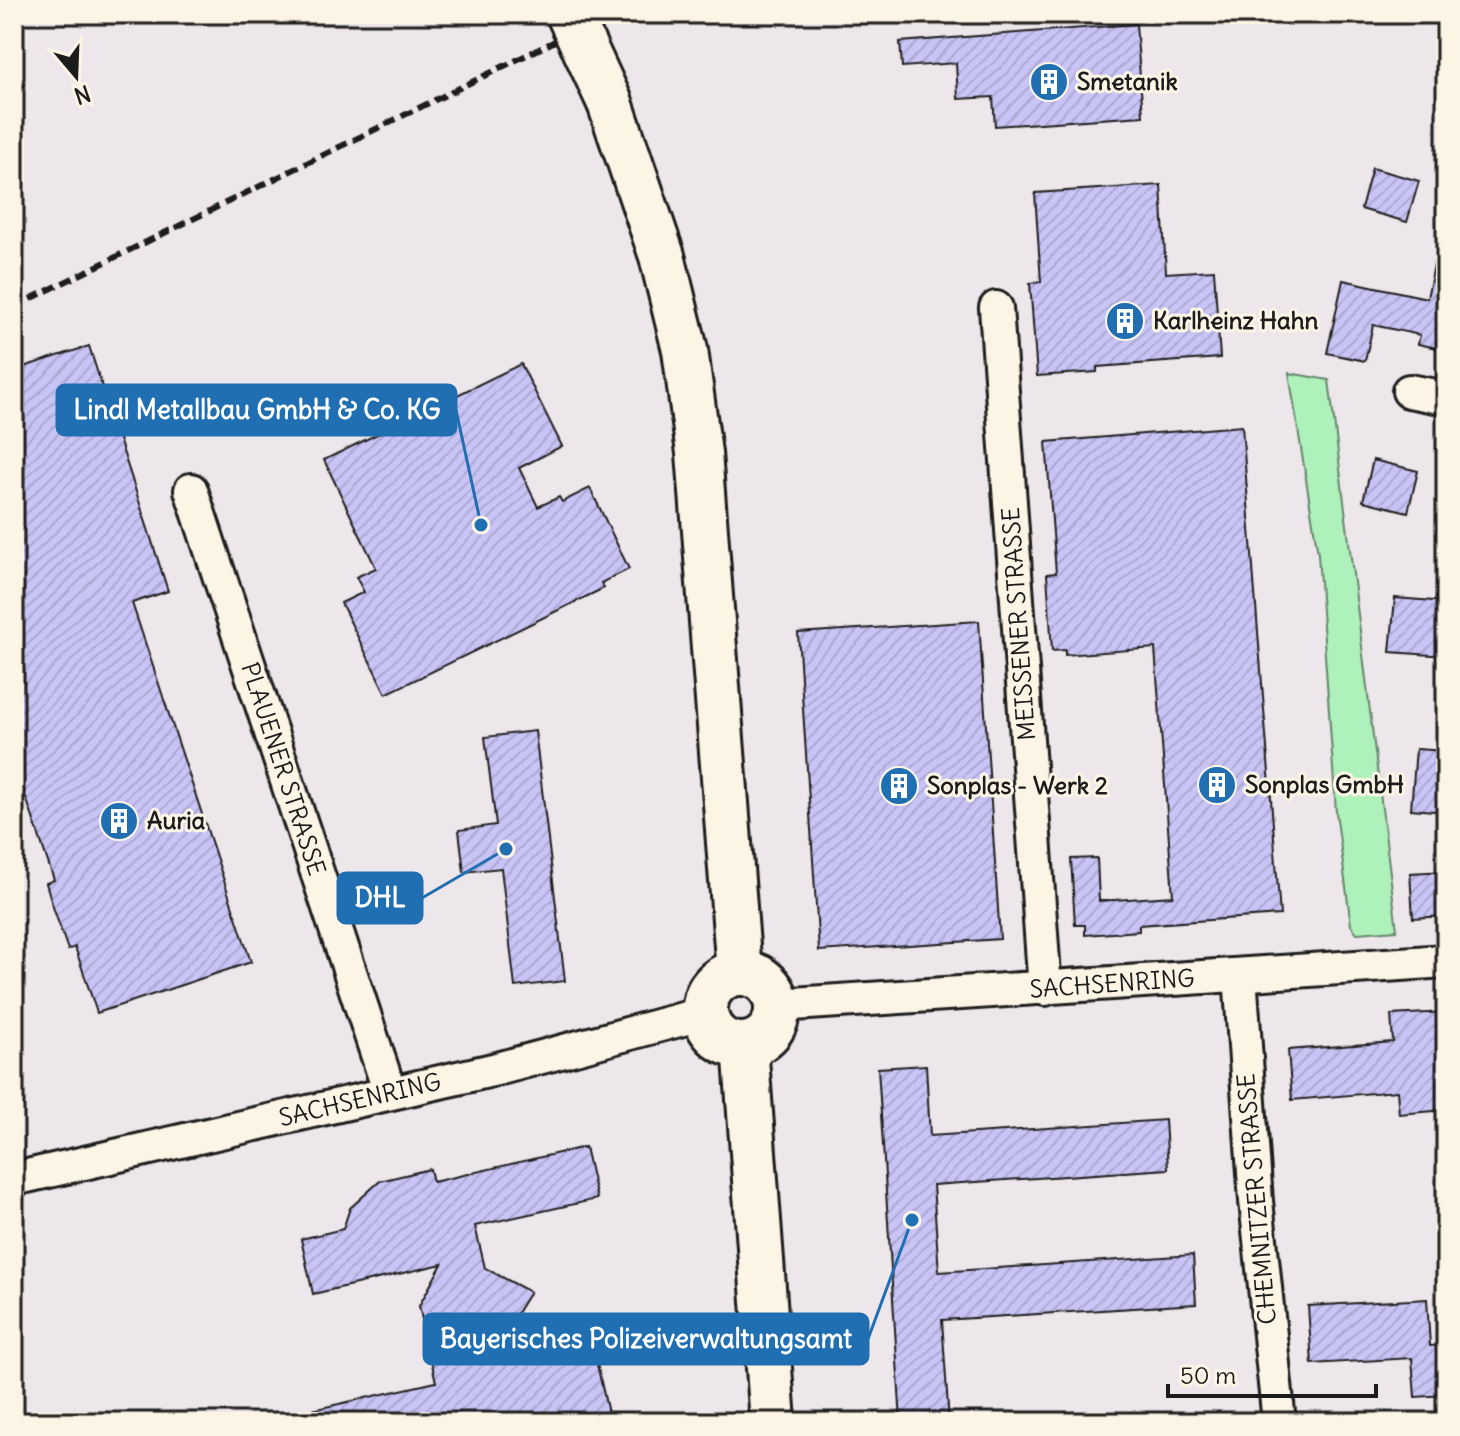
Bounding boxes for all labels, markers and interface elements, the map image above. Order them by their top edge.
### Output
north arrow [36,36,116,116]
building icon: Smetanik [1028,61,1070,103]
place label: Smetanik [1077,66,1178,96]
text: N [71,79,94,111]
building icon: Karlheinz Hahn [1104,300,1146,342]
place label: Karlheinz Hahn [1153,305,1319,335]
callout: Lindl Metallbau GmbH & Co. KG [57,385,456,435]
text: Lindl Metallbau GmbH & Co. KG [73,393,441,426]
street label: MEISSENER STRASSE [995,506,1041,742]
street label: PLAUENER STRASSE [235,658,333,879]
building icon: Sonplas GmbH [1196,764,1238,806]
building icon: Sonplas - Werk 2 [878,765,920,807]
place label: Sonplas GmbH [1245,769,1404,799]
place label: Sonplas - Werk 2 [927,770,1108,800]
building icon: Auria [98,800,140,842]
place label: Auria [147,805,206,835]
callout: DHL [338,873,422,923]
text: DHL [354,881,406,914]
street label: SACHSENRING [1028,962,1195,1004]
street label: SACHSENRING [276,1066,444,1132]
street label: CHEMNITZER STRASSE [1230,1072,1282,1326]
callout: Bayerisches Polizeiverwaltungsamt [424,1314,868,1364]
text: Bayerisches Polizeiverwaltungsamt [440,1322,852,1355]
scale bar [1168,1348,1376,1398]
text: 50 m [1180,1360,1236,1390]

